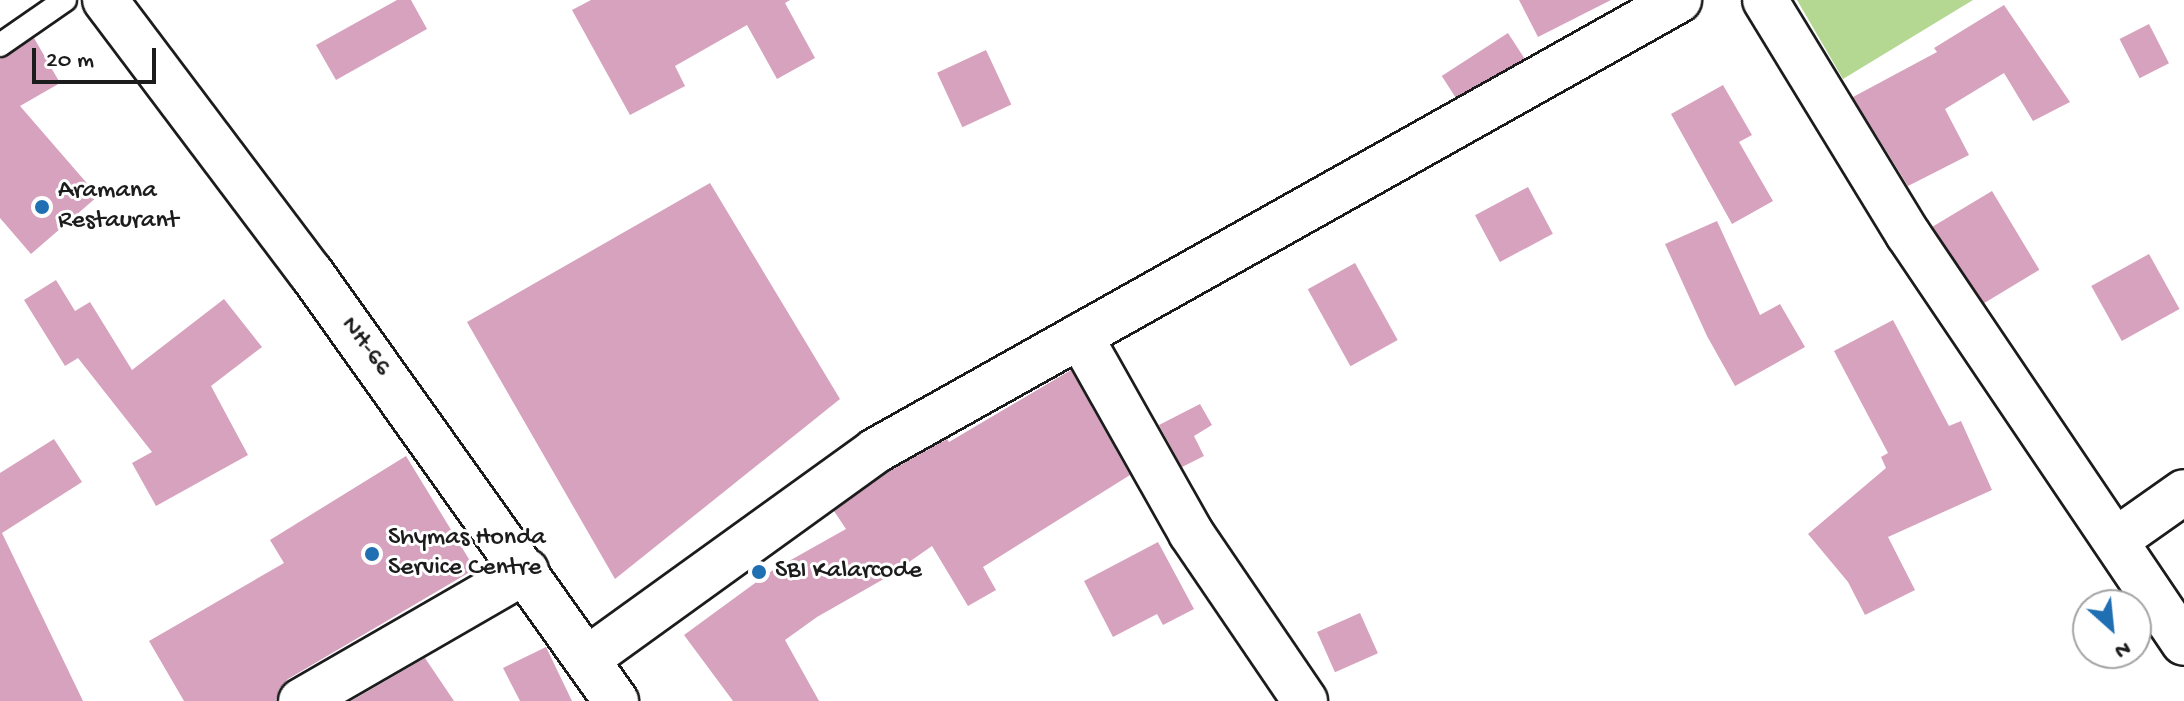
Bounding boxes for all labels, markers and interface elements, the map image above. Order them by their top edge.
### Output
scale bar [36,32,160,82]
text: 20 m [46,47,94,76]
place label: Aramana Restaurant [58,176,178,238]
marker: Aramana Restaurant [33,198,51,216]
street label: NH-66 [333,311,397,383]
place label: Shymas Honda Service Centre [388,523,546,584]
marker: Shymas Honda Service Centre [363,545,381,563]
place label: SBI Kalarcode [775,556,922,588]
marker: SBI Kalarcode [750,563,768,581]
north arrow [2072,589,2152,669]
text: N [2110,634,2134,663]

